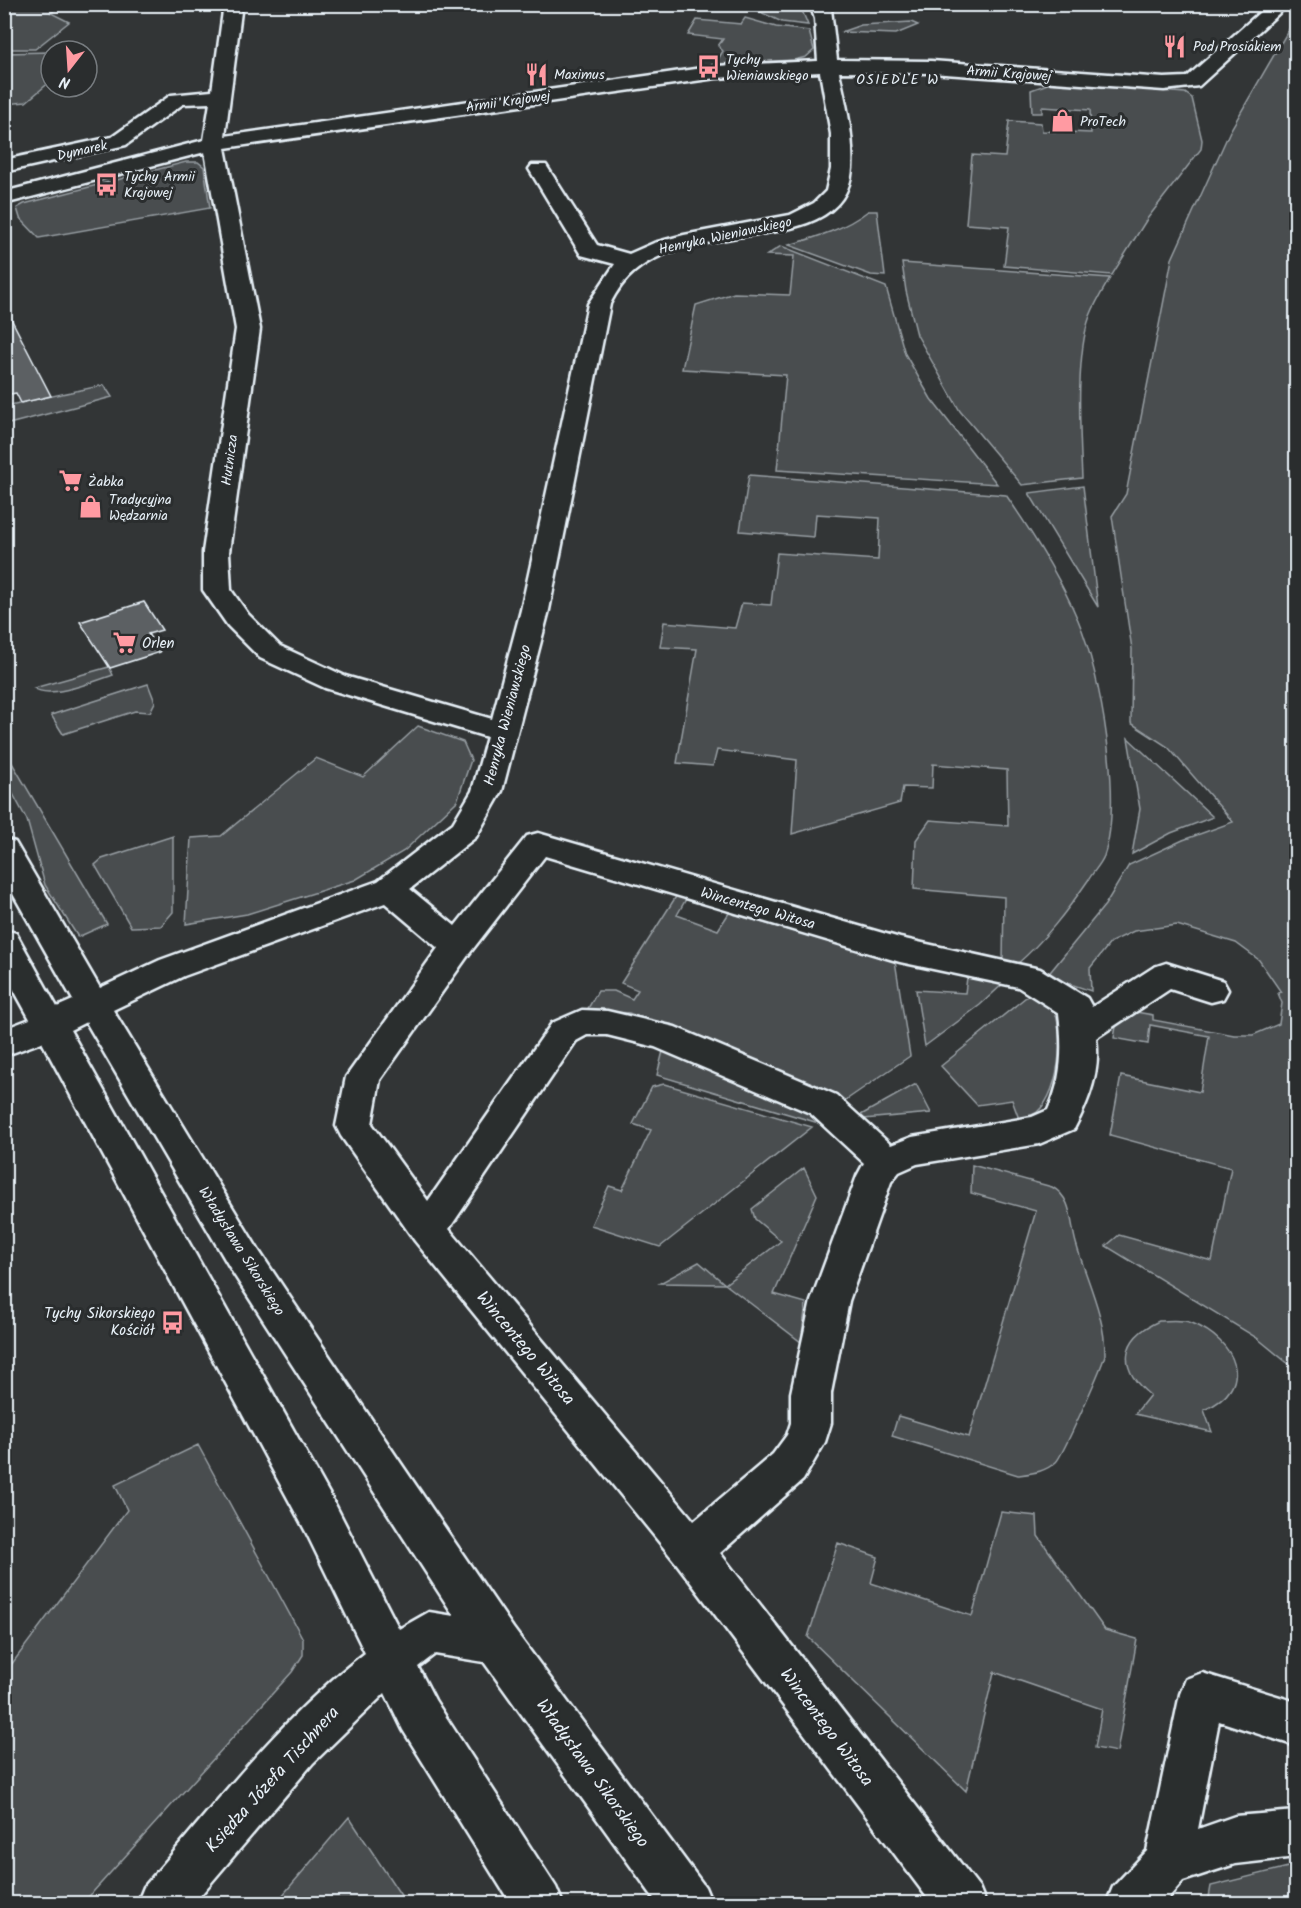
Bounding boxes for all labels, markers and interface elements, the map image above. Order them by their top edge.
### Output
restaurant icon: Pod Prosiakiem [1162,33,1188,59]
place label: Pod Prosiakiem [1193,36,1281,58]
north arrow [39,39,99,99]
place label: Tychy Wieniawskiego [726,49,809,87]
bus stop icon: Tychy Wieniawskiego [695,54,721,80]
street label: Armii Krajowej [966,60,1053,88]
restaurant icon: Maximus [523,61,549,87]
place label: Maximus [554,64,605,86]
text: N [57,68,74,95]
district label: OSIEDLE W [856,69,940,91]
street label: Armii Krajowej [464,85,552,119]
shop icon: ProTech [1049,108,1075,134]
place label: ProTech [1080,111,1126,133]
street label: Dymarek [55,134,110,167]
place label: Tychy Armii Krajowej [124,166,196,204]
bus stop icon: Tychy Armii Krajowej [93,171,119,197]
street label: Henryka Wieniawskiego [657,211,794,261]
street label: Hutnicza [216,433,244,487]
supermarket icon: Żabka [57,468,83,494]
place label: Żabka [88,471,124,493]
place label: Tradycyjna Wędzarnia [109,489,172,527]
shop icon: Tradycyjna Wędzarnia [78,494,104,520]
supermarket icon: Orlen [111,630,137,656]
place label: Orlen [142,632,175,656]
street label: Henryka Wieniawskiego [478,642,538,789]
street label: Wincentego Witosa [697,881,818,937]
street label: Władysława Sikorskiego [192,1182,291,1321]
street label: Wincentego Witosa [468,1285,582,1413]
place label: Tychy Sikorskiego Kościół [44,1302,156,1343]
bus stop icon: Tychy Sikorskiego Kościół [160,1309,186,1335]
street label: Wincentego Witosa [771,1662,880,1793]
street label: Władysława Sikorskiego [528,1693,656,1855]
street label: Księdza Józefa Tischnera [199,1700,347,1860]

